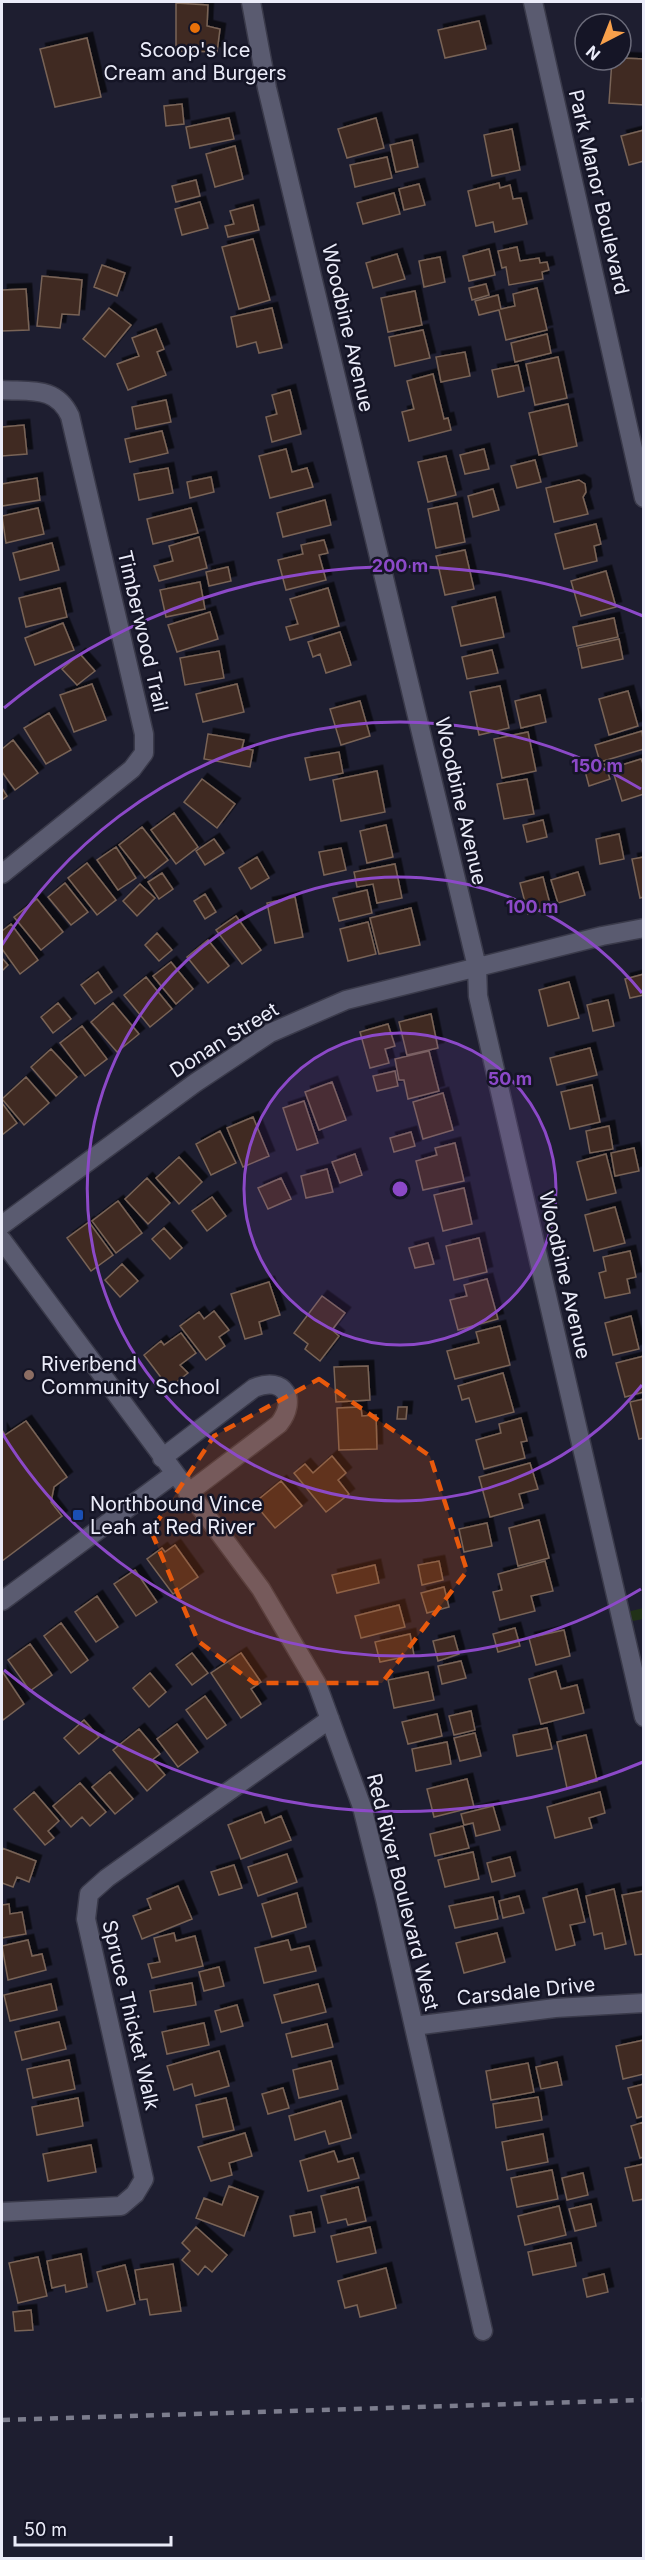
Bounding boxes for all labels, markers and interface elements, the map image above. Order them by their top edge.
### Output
north arrow [573,12,633,72]
marker: Scoop's Ice Cream and Burgers [188,21,202,35]
place label: Scoop's Ice Cream and Burgers [103,38,287,85]
text: N [582,42,604,65]
street label: Park Manor Boulevard [564,87,634,297]
street label: Woodbine Avenue [317,242,379,414]
street label: Timberwood Trail [113,548,173,714]
text: 200 m [372,555,428,576]
street label: Woodbine Avenue [430,715,492,887]
text: 150 m [571,755,623,776]
text: 100 m [506,896,558,917]
street label: Donan Street [165,997,283,1083]
text: 50 m [488,1068,532,1089]
centre of rings [390,1179,410,1199]
street label: Woodbine Avenue [534,1189,596,1361]
place label: Riverbend Community School [41,1352,220,1399]
marker: Riverbend Community School [22,1368,36,1382]
place label: Northbound Vince Leah at Red River [90,1492,263,1539]
marker: Northbound Vince Leah at Red River [71,1508,85,1522]
street label: Red River Boulevard West [362,1771,444,2013]
street label: Spruce Thicket Walk [97,1918,165,2112]
street label: Carsdale Drive [456,1972,596,2010]
scale bar [15,2509,171,2547]
text: 50 m [24,2519,67,2540]

